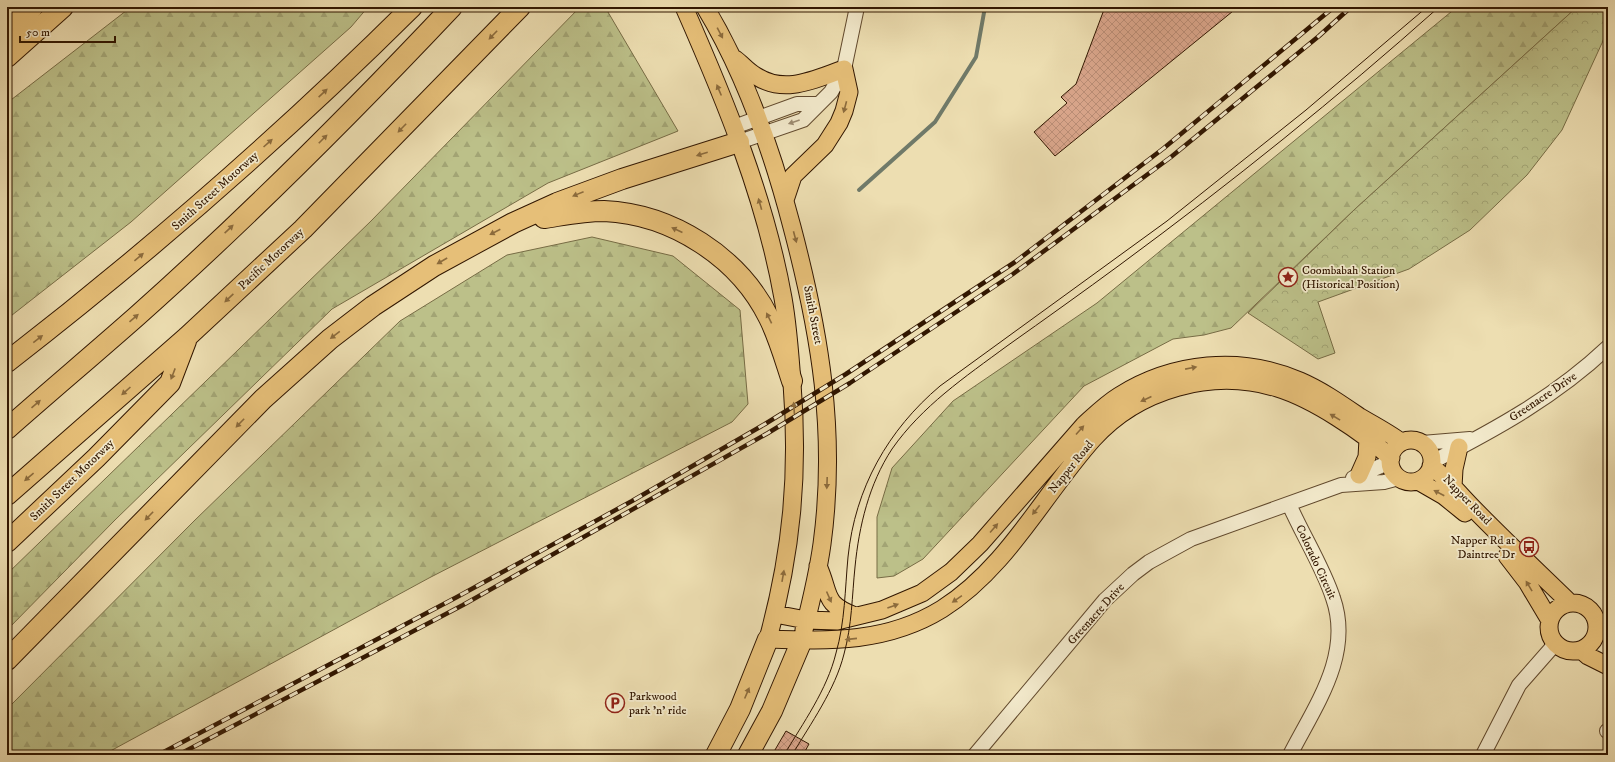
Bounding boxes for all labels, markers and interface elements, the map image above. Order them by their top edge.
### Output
scale bar [20,18,115,44]
text: 50 m [26,25,50,40]
one-way arrow [717,27,723,39]
one-way arrow [488,30,498,40]
one-way arrow [716,85,722,96]
one-way arrow [318,88,328,98]
one-way arrow [842,101,848,113]
one-way arrow [788,120,800,126]
one-way arrow [397,123,407,133]
one-way arrow [318,134,328,144]
one-way arrow [263,139,273,148]
street label: Smith Street Motorway [169,148,262,234]
one-way arrow [695,151,707,157]
one-way arrow [572,192,584,198]
one-way arrow [757,198,763,210]
one-way arrow [224,225,234,234]
street label: Pacific Motorway [235,225,307,293]
one-way arrow [672,227,683,233]
one-way arrow [489,229,500,236]
one-way arrow [792,232,798,244]
one-way arrow [134,253,145,262]
one-way arrow [436,258,448,265]
place label: Coombabah Station (Historical Position) [1302,263,1400,292]
place icon: Coombabah Station (Historical Position) [1277,266,1299,288]
street label: Smith Street [800,284,826,346]
one-way arrow [224,293,234,302]
one-way arrow [766,313,772,324]
one-way arrow [130,314,139,323]
one-way arrow [330,331,341,340]
one-way arrow [32,334,43,343]
one-way arrow [1185,365,1198,371]
one-way arrow [170,368,176,380]
street label: Greenacre Drive [1506,369,1580,425]
one-way arrow [121,386,132,395]
one-way arrow [1140,396,1152,402]
one-way arrow [31,399,42,408]
one-way arrow [790,402,797,414]
one-way arrow [1329,414,1341,421]
one-way arrow [235,418,244,428]
one-way arrow [1075,425,1084,435]
street label: Smith Street Motorway [27,436,117,524]
street label: Napper Road [1045,438,1097,496]
one-way arrow [23,472,34,481]
street label: Napper Road [1440,472,1494,528]
one-way arrow [823,477,830,489]
one-way arrow [1433,490,1445,496]
one-way arrow [1032,505,1040,516]
one-way arrow [144,511,153,521]
one-way arrow [990,522,999,533]
street label: Colorado Circuit [1292,522,1340,602]
place label: Napper Rd at Daintree Dr [1451,533,1516,562]
bus stop icon: Napper Rd at Daintree Dr [1518,536,1540,558]
one-way arrow [780,570,786,582]
street label: Greenacre Drive [1064,580,1128,648]
one-way arrow [1526,580,1533,592]
one-way arrow [827,592,833,604]
one-way arrow [952,595,962,603]
one-way arrow [887,603,899,609]
one-way arrow [845,636,857,642]
one-way arrow [745,687,751,699]
place label: Parkwood park 'n' ride [628,689,686,718]
parking icon: Parkwood park 'n' ride [604,692,626,714]

